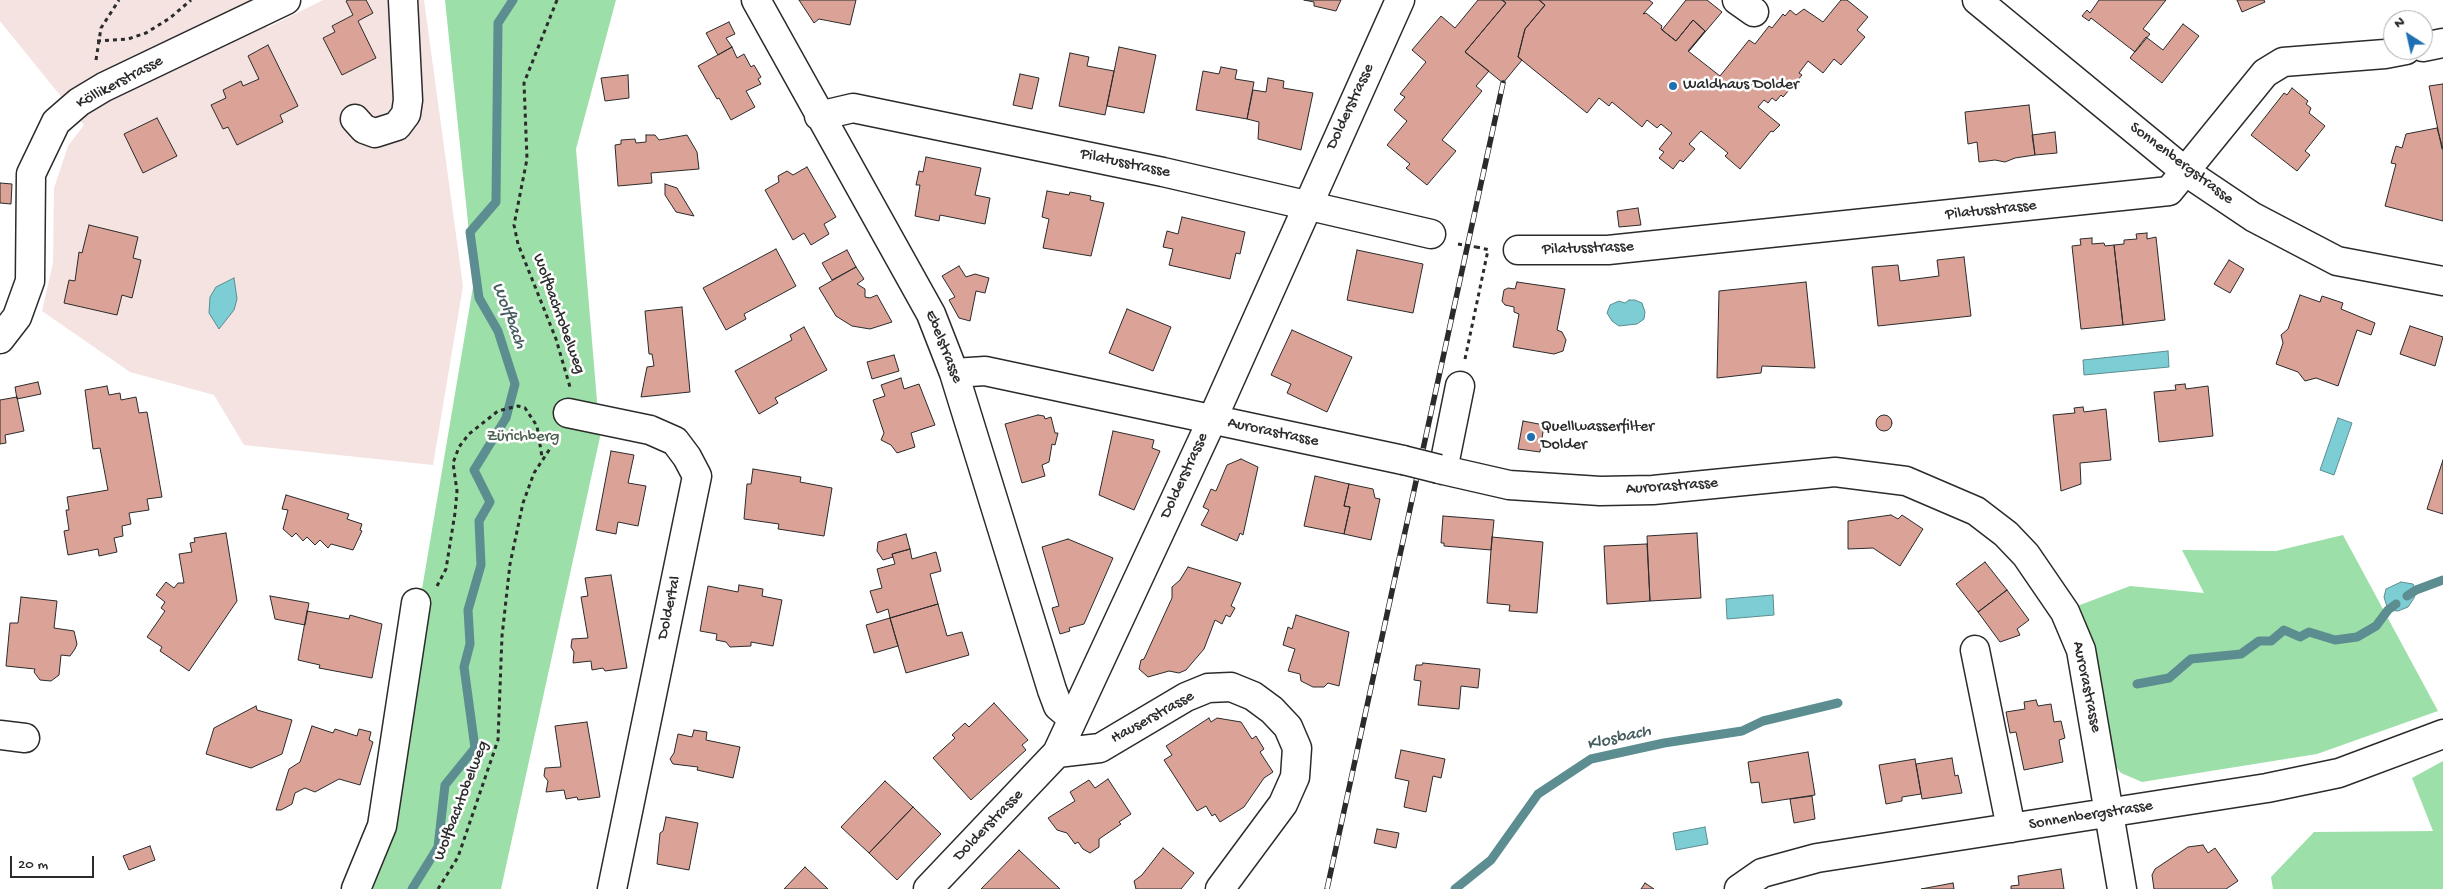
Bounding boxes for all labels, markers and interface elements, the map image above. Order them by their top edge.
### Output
north arrow [2383,10,2433,60]
text: N [2391,14,2408,33]
street label: Köllikerstrasse [73,52,167,114]
street label: Dolderstrasse [1323,61,1379,153]
place label: Waldhaus Dolder [1683,76,1799,96]
marker: Waldhaus Dolder [1667,80,1679,92]
street label: Sonnenbergstrasse [2125,119,2237,209]
street label: Pilatusstrasse [1078,145,1172,183]
street label: Pilatusstrasse [1944,197,2038,225]
street label: Pilatusstrasse [1542,238,1634,260]
street label: Wolfbachtobelweg [527,251,589,377]
water label: Wolfbach [485,280,531,352]
street label: Ebelstrasse [920,308,966,386]
street label: Aurorastrasse [1226,414,1320,452]
place label: Quellwasserfilter Dolder [1541,418,1654,456]
park label: Zürichberg [487,428,559,448]
street label: Dolderstrasse [1157,430,1213,522]
marker: Quellwasserfilter Dolder [1525,431,1537,443]
street label: Aurorastrasse [1625,474,1719,500]
street label: Doldertal [654,574,686,642]
street label: Aurorastrasse [2067,640,2105,734]
street label: Hauserstrasse [1108,687,1198,749]
water label: Klosbach [1585,721,1653,757]
street label: Wolfbachtobelweg [430,739,494,863]
street label: Dolderstrasse [950,786,1028,866]
street label: Sonnenbergstrasse [2028,797,2154,835]
scale bar [12,846,96,878]
text: 20 m [18,856,48,874]

